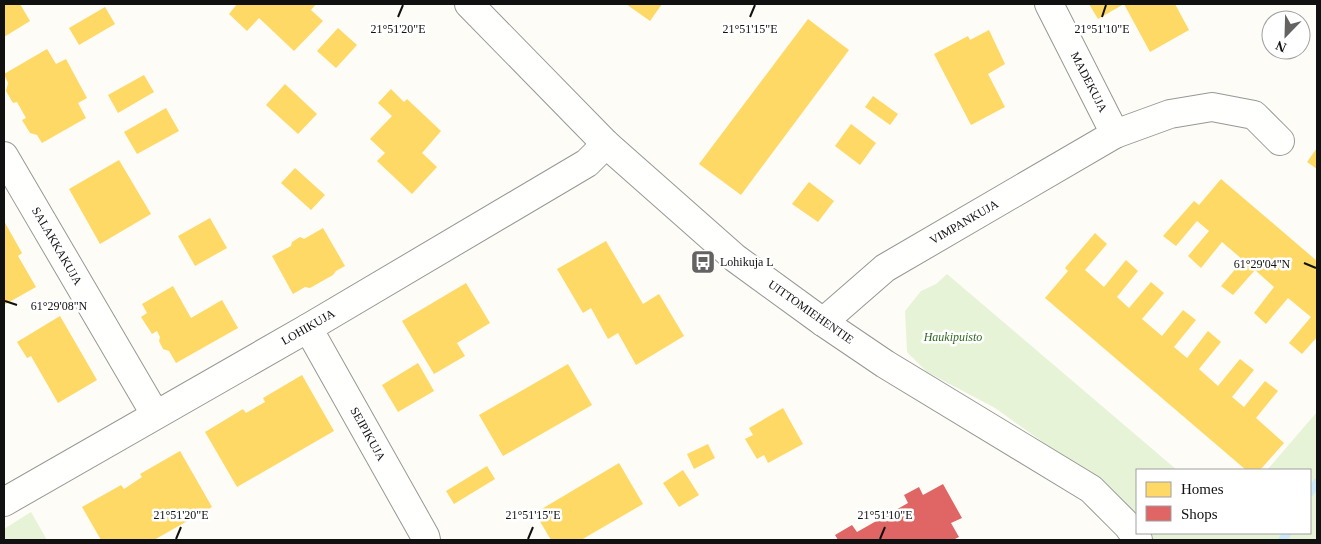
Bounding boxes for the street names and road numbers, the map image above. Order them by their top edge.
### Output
street label: MADEKUJA [1068,49,1110,115]
street label: VIMPANKUJA [927,197,1001,247]
street label: SALAKKAKUJA [29,204,85,288]
street label: UITTOMIEHENTIE [766,277,856,347]
street label: LOHIKUJA [279,306,337,348]
street label: SEIPIKUJA [347,405,389,464]

